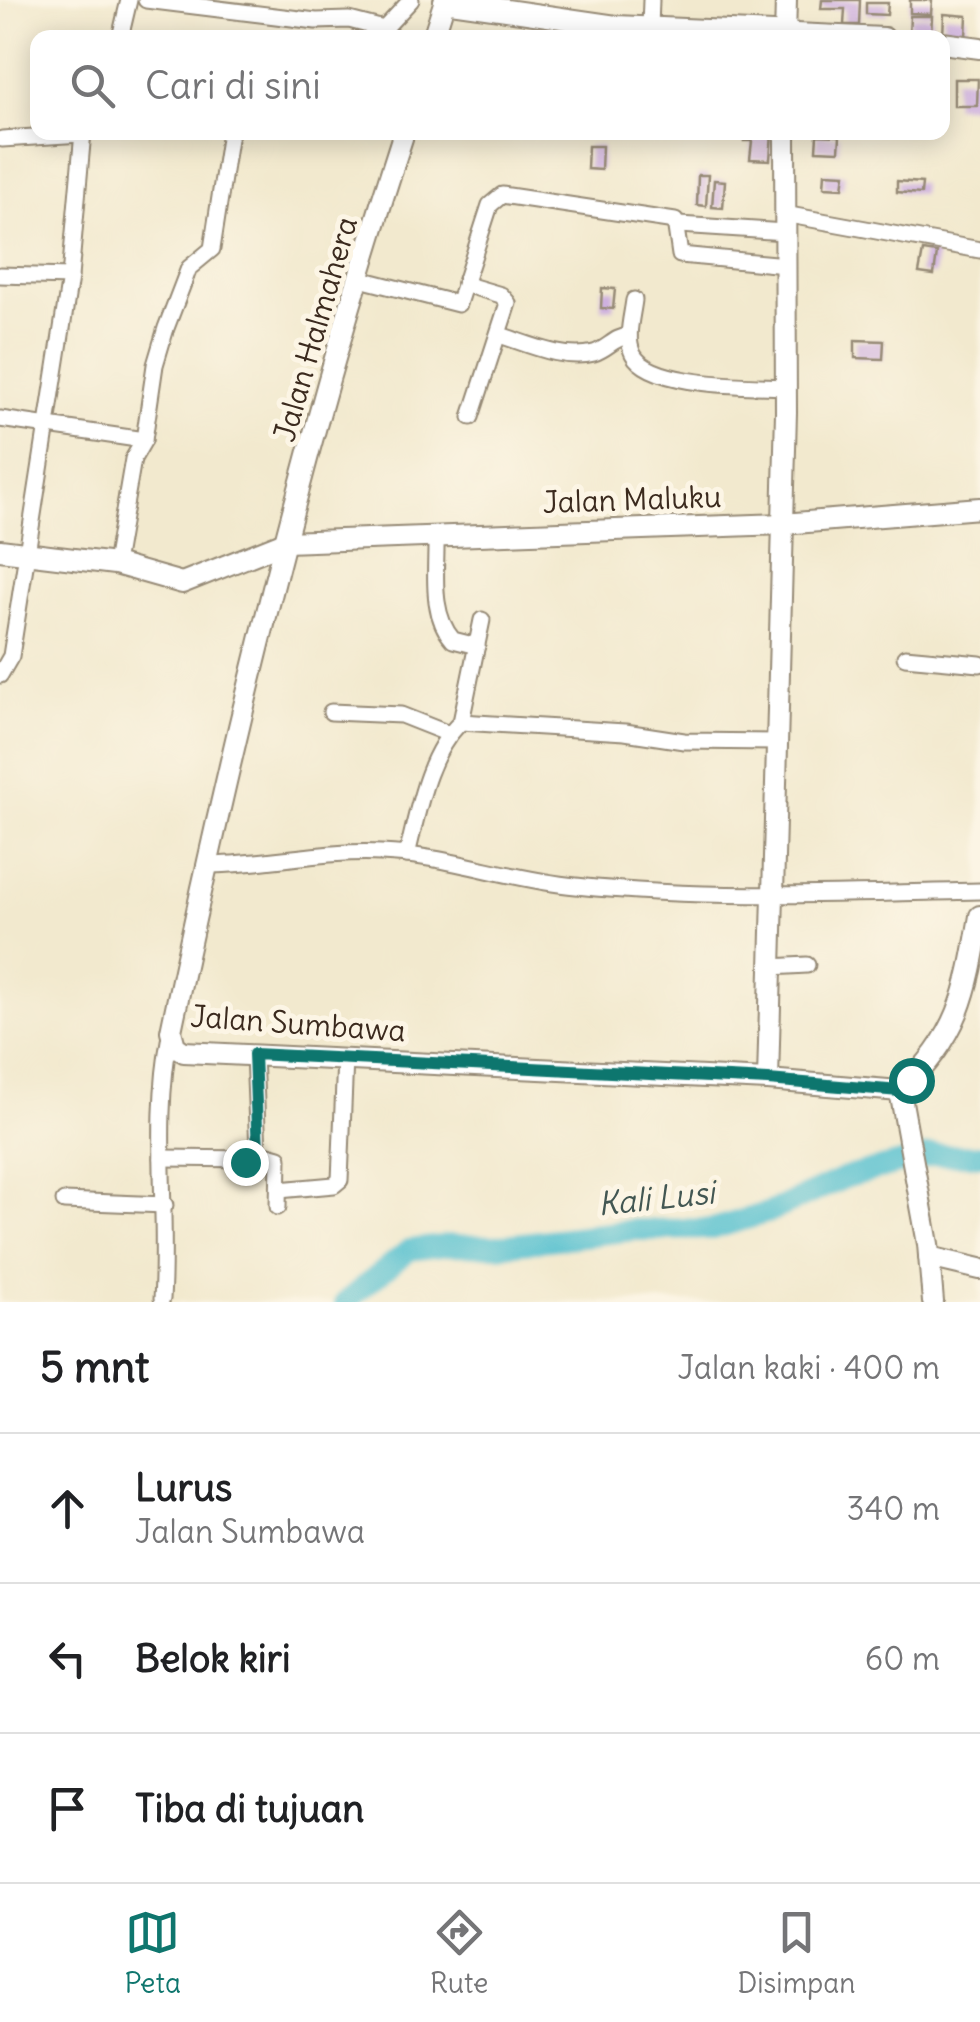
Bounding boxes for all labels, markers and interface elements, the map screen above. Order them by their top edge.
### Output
search box [30,30,950,140]
icon: search [65,58,120,113]
text: Cari di sini [145,62,321,109]
street label: Jalan Halmahera [265,212,365,446]
street label: Jalan Maluku [542,477,722,521]
street label: Jalan Sumbawa [189,997,407,1049]
route start [889,1058,935,1104]
route end [223,1140,269,1186]
water label: Kali Lusi [596,1171,720,1225]
text: 5 mnt [40,1341,149,1393]
text: Jalan kaki · 400 m [677,1347,940,1388]
text: Lurus [135,1464,232,1511]
icon: ahead [40,1481,95,1536]
text: 340 m [847,1488,940,1529]
text: Jalan Sumbawa [135,1511,365,1552]
icon: left [40,1631,95,1686]
text: Belok kiri [135,1635,291,1682]
text: 60 m [865,1638,940,1679]
icon: arrive [40,1781,95,1836]
text: Tiba di tujuan [135,1785,364,1832]
tab: Peta [125,1905,181,2001]
tab: Rute [430,1905,488,2001]
tab: Disimpan [738,1905,855,2001]

